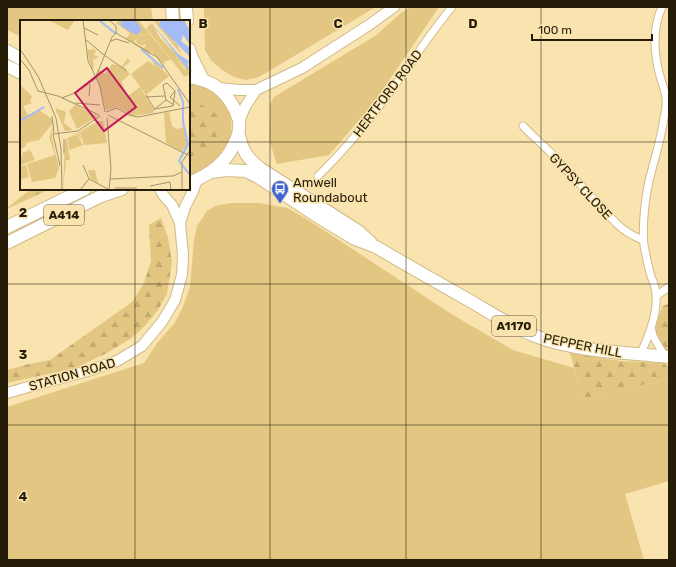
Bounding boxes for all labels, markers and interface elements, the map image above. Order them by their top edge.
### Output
text: B [198,16,208,31]
text: C [333,16,343,31]
text: D [468,16,478,31]
scale bar [532,16,652,42]
inset map [20,20,190,190]
text: 100 m [538,23,572,37]
street label: HERTFORD ROAD [350,47,425,140]
street label: GYPSY CLOSE [546,150,615,223]
place label: Amwell Roundabout [293,175,368,205]
bus stop icon: Amwell Roundabout [270,179,290,204]
text: 2 [19,205,27,220]
road number: A414 [44,205,84,225]
road number: A1170 [492,316,536,336]
street label: PEPPER HILL [542,330,624,361]
text: 3 [19,347,28,362]
street label: STATION ROAD [27,355,117,394]
text: 4 [19,489,28,504]

